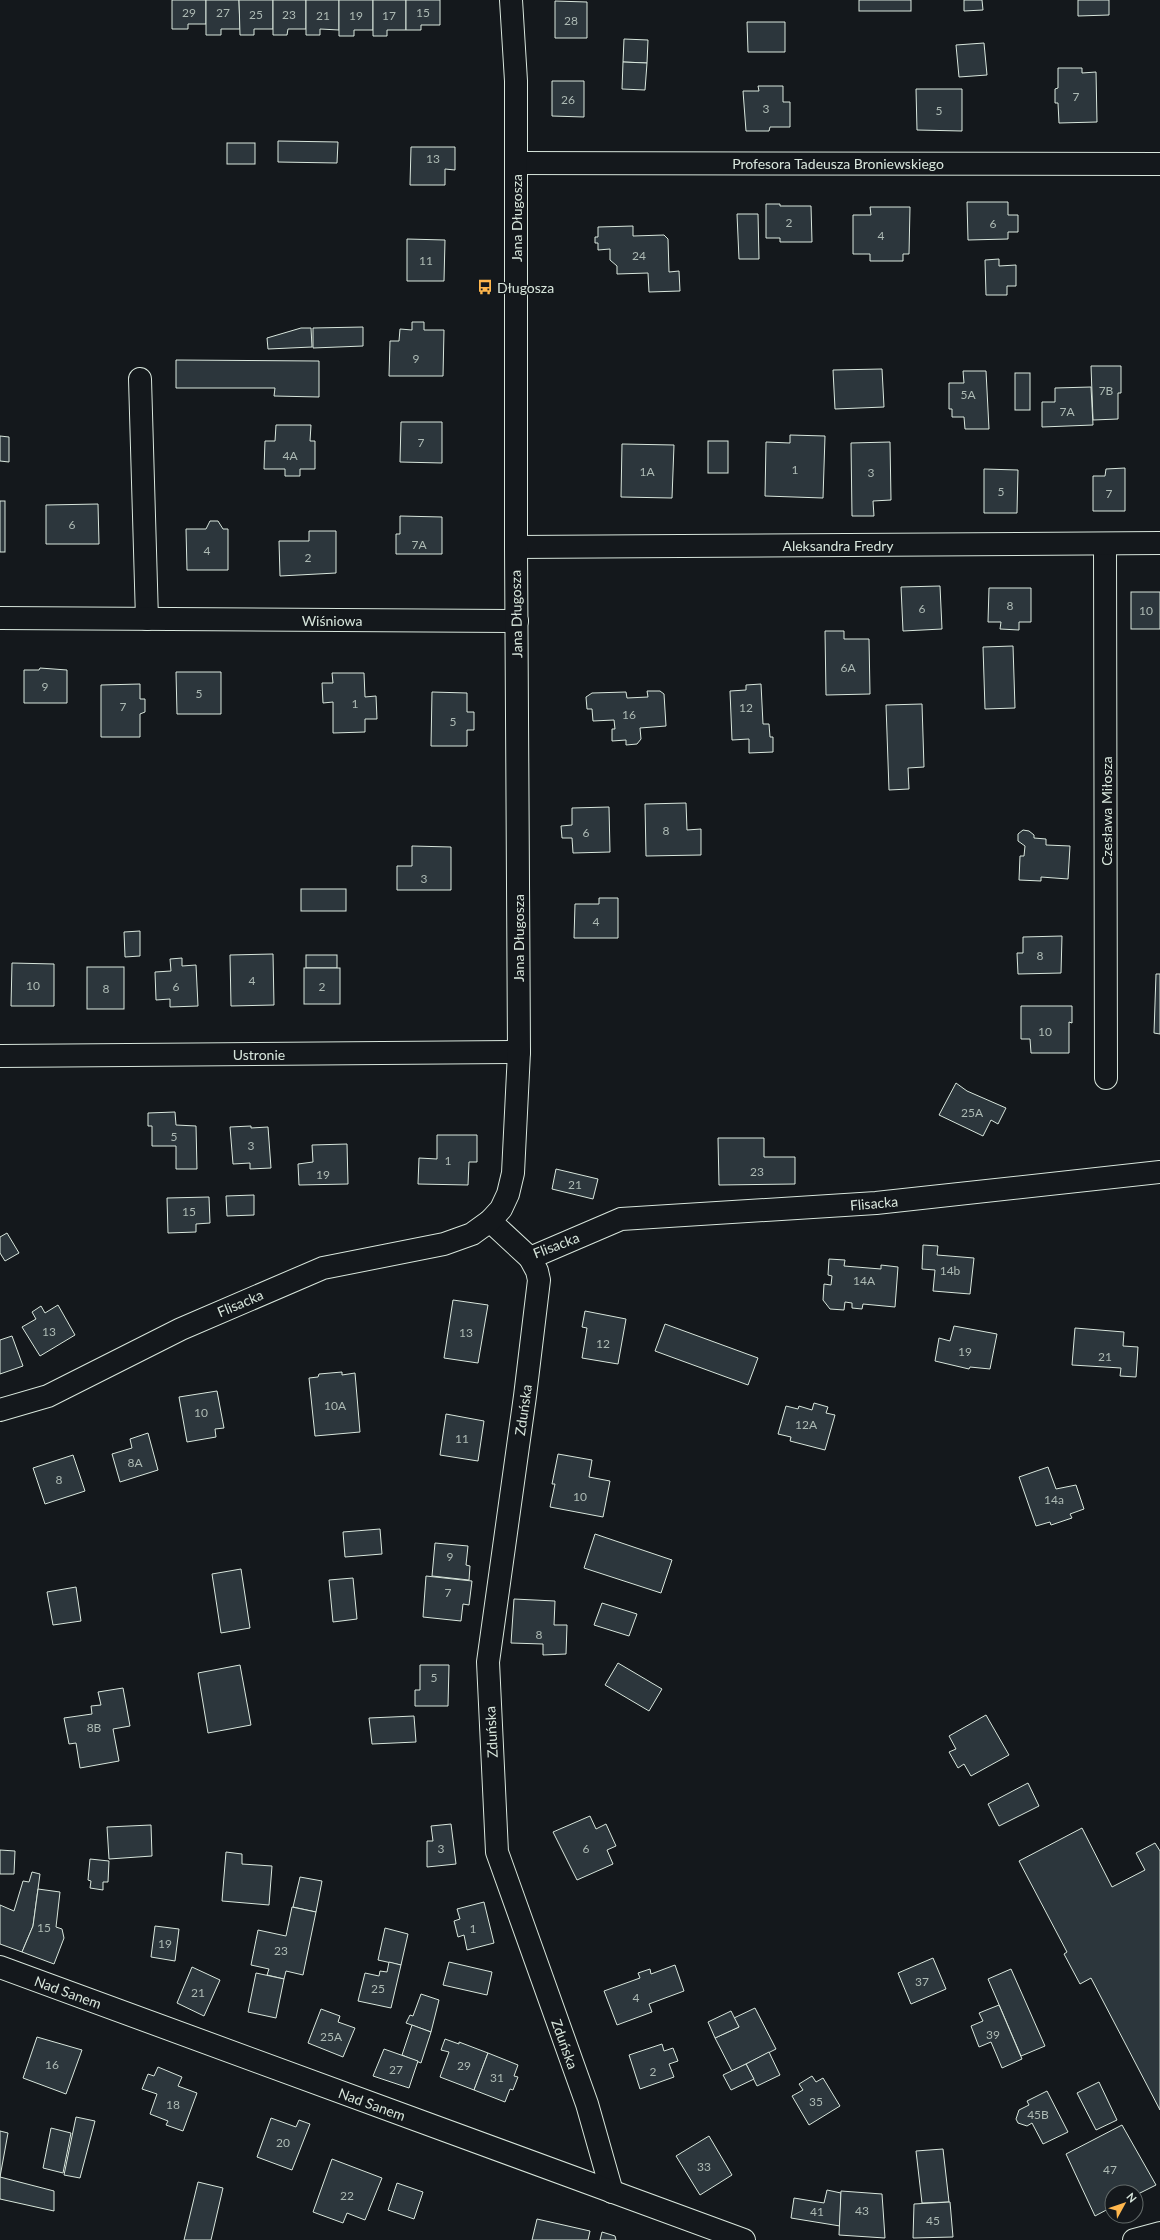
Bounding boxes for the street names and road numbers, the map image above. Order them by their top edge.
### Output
street label: Profesora Tadeusza Broniewskiego [732,155,944,172]
street label: Jana Długosza [508,174,525,262]
street label: Aleksandra Fredry [782,537,894,554]
street label: Jana Długosza [507,570,525,658]
street label: Wiśniowa [302,612,362,629]
street label: Czesława Miłosza [1098,756,1115,866]
street label: Jana Długosza [510,894,527,982]
street label: Ustronie [233,1046,285,1063]
street label: Flisacka [849,1192,899,1214]
street label: Flisacka [530,1228,582,1262]
street label: Flisacka [214,1286,266,1320]
street label: Zduńska [511,1383,535,1437]
street label: Zduńska [481,1706,501,1758]
street label: Nad Sanem [32,1972,104,2012]
street label: Zduńska [548,2017,582,2071]
street label: Nad Sanem [336,2084,408,2124]

